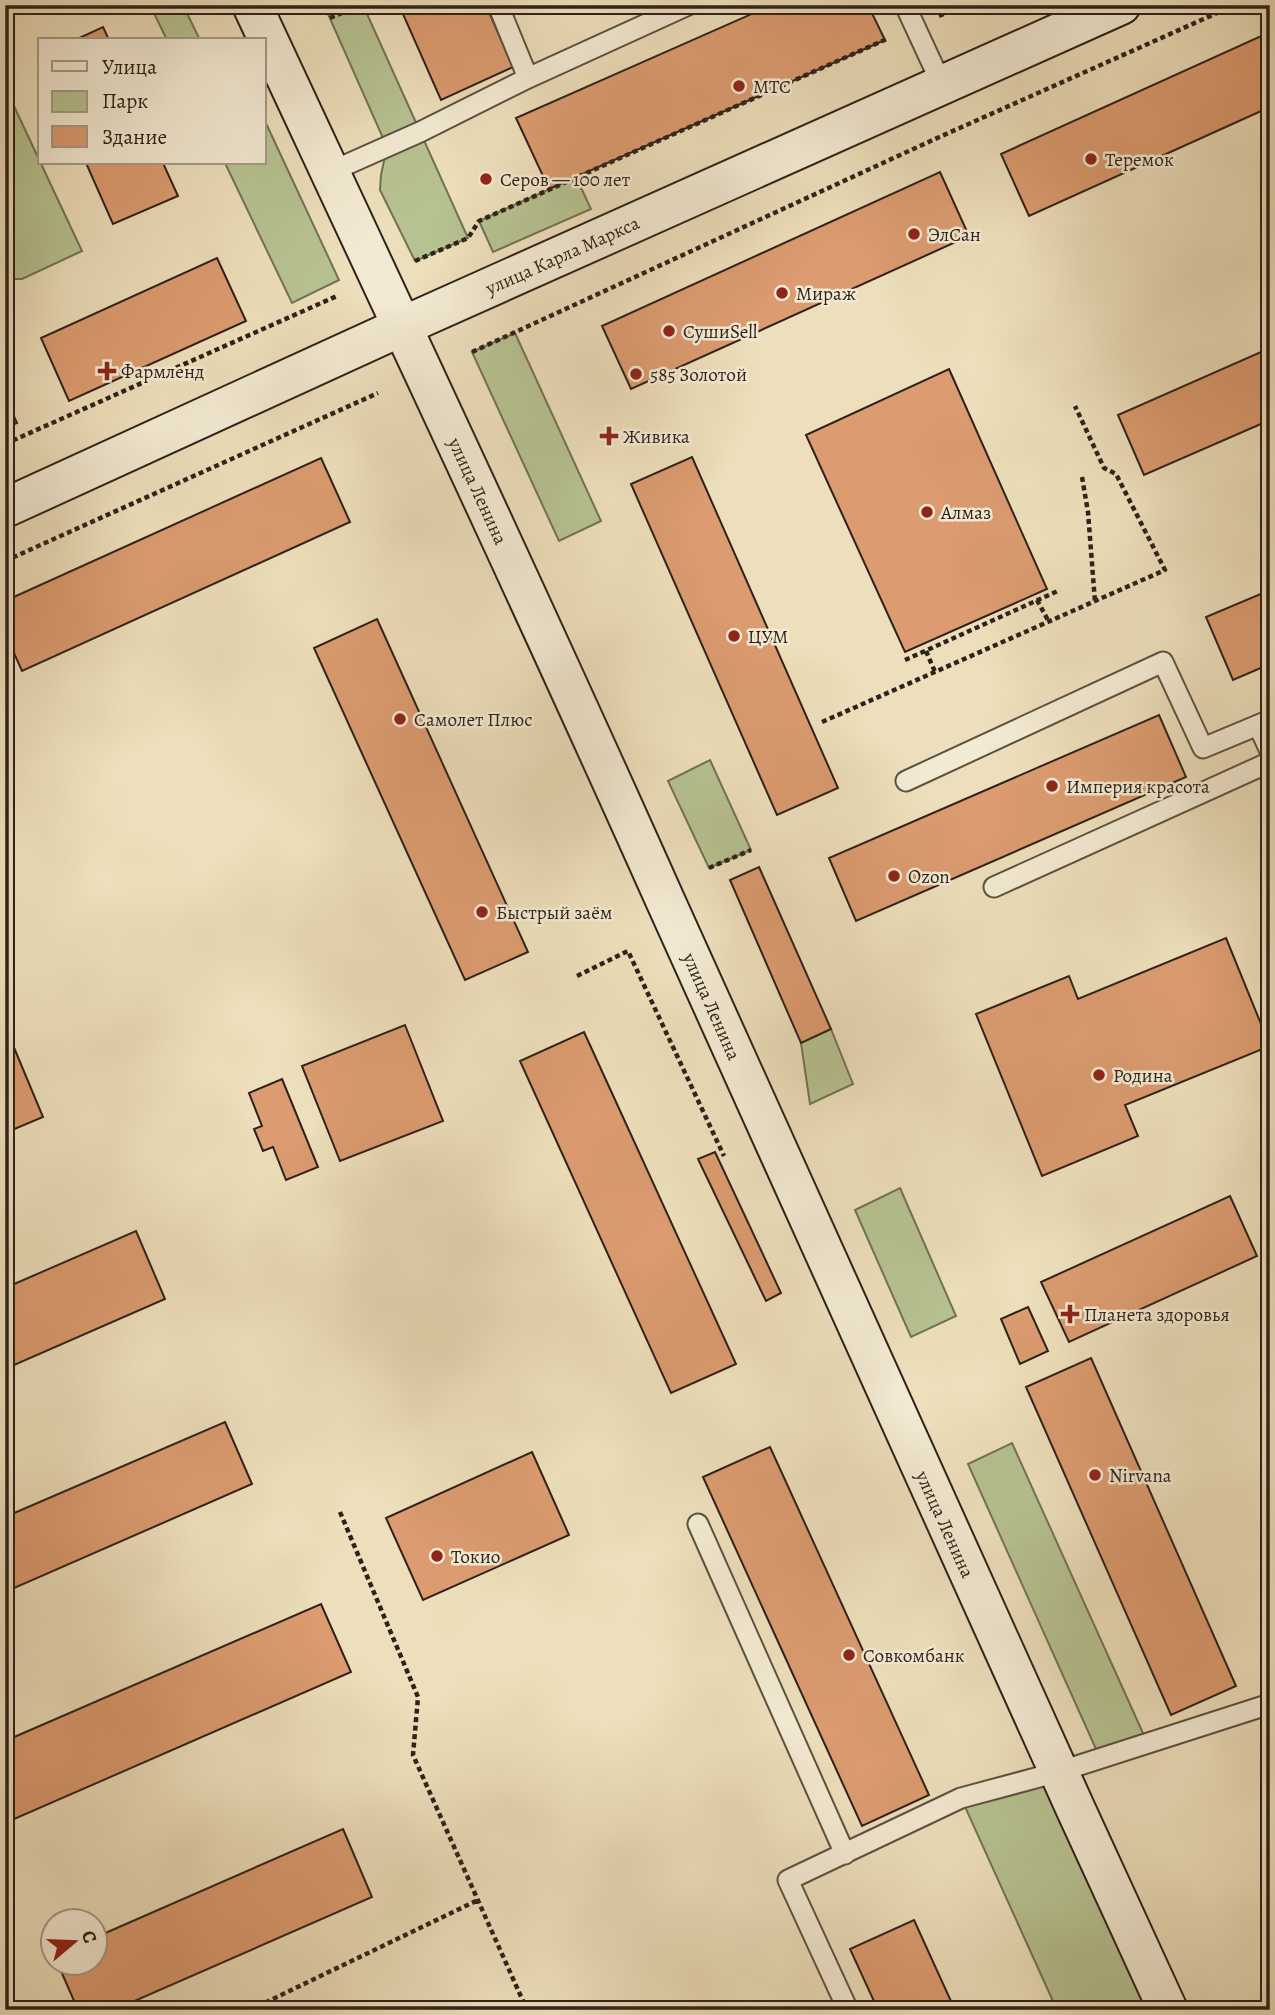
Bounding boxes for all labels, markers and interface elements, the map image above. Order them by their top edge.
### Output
legend [38,38,266,164]
text: Улица [102,53,157,81]
place label: МТС [753,74,791,100]
marker: МТС [731,78,747,94]
text: Парк [102,87,148,115]
text: Здание [102,123,167,151]
place label: Теремок [1105,147,1174,173]
marker: Теремок [1083,151,1099,167]
place label: Серов — 100 лет [500,167,631,193]
marker: Серов — 100 лет [478,171,494,187]
street label: улица Карла Маркса [481,210,644,302]
place label: ЭлСан [928,222,981,248]
marker: ЭлСан [906,226,922,242]
place label: Мираж [796,281,856,307]
marker: Мираж [774,285,790,301]
place label: СушиSell [683,319,758,345]
marker: СушиSell [661,323,677,339]
place label: Фармленд [121,359,204,385]
place label: 585 Золотой [650,362,747,388]
marker: Фармленд [99,363,115,379]
marker: 585 Золотой [628,366,644,382]
place label: Живика [623,424,690,450]
marker: Живика [601,428,617,444]
street label: улица Ленина [441,433,514,549]
place label: Алмаз [940,500,991,526]
marker: Алмаз [919,504,935,520]
place label: ЦУМ [748,624,788,650]
marker: ЦУМ [726,628,742,644]
place label: Самолет Плюс [414,707,532,733]
marker: Самолет Плюс [392,711,408,727]
place label: Империя красота [1066,774,1210,800]
marker: Империя красота [1044,778,1060,794]
place label: Ozon [908,864,950,890]
marker: Ozon [886,868,902,884]
place label: Быстрый заём [496,900,613,926]
marker: Быстрый заём [474,904,490,920]
street label: улица Ленина [676,948,747,1065]
place label: Родина [1113,1063,1173,1089]
marker: Родина [1091,1067,1107,1083]
place label: Планета здоровья [1084,1302,1230,1328]
marker: Планета здоровья [1062,1306,1078,1322]
place label: Nirvana [1109,1463,1172,1489]
street label: улица Ленина [909,1466,980,1582]
marker: Nirvana [1087,1467,1103,1483]
place label: Токио [451,1544,500,1570]
marker: Токио [429,1548,445,1564]
place label: Совкомбанк [863,1643,965,1669]
marker: Совкомбанк [841,1647,857,1663]
north arrow [38,1906,108,1976]
text: С [75,1927,103,1947]

